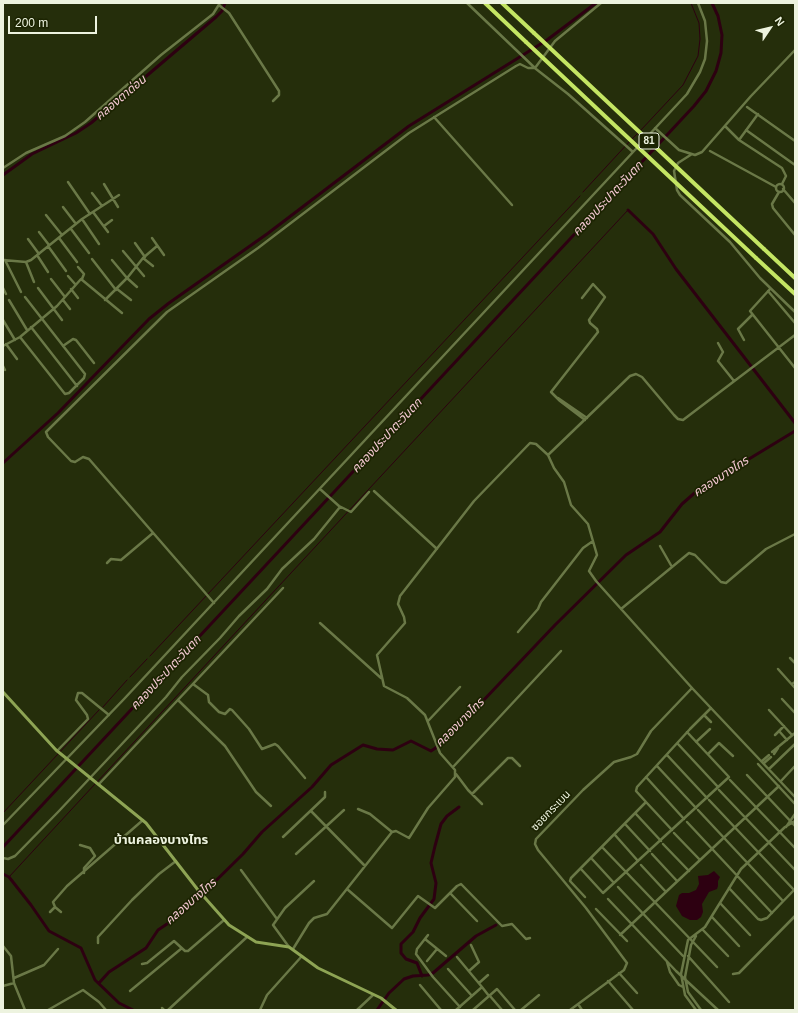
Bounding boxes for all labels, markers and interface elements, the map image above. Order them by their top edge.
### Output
scale bar [10,8,99,34]
north arrow [750,8,790,48]
text: N [773,14,787,28]
text: 200 m [15,16,48,30]
water label: คลองตาด่อน [93,73,149,123]
road number: 81 [639,133,659,149]
water label: คลองประปาตะวันตก [570,159,646,239]
water label: คลองประปาตะวันตก [349,396,425,476]
water label: คลองบางไทร [691,454,751,500]
water label: คลองประปาตะวันตก [128,633,204,713]
water label: คลองบางไทร [433,696,487,750]
street label: ซอยกระเบน [528,788,574,834]
district label: บ้านคลองบางไทร [114,832,208,848]
water label: คลองบางไทร [163,876,219,928]

